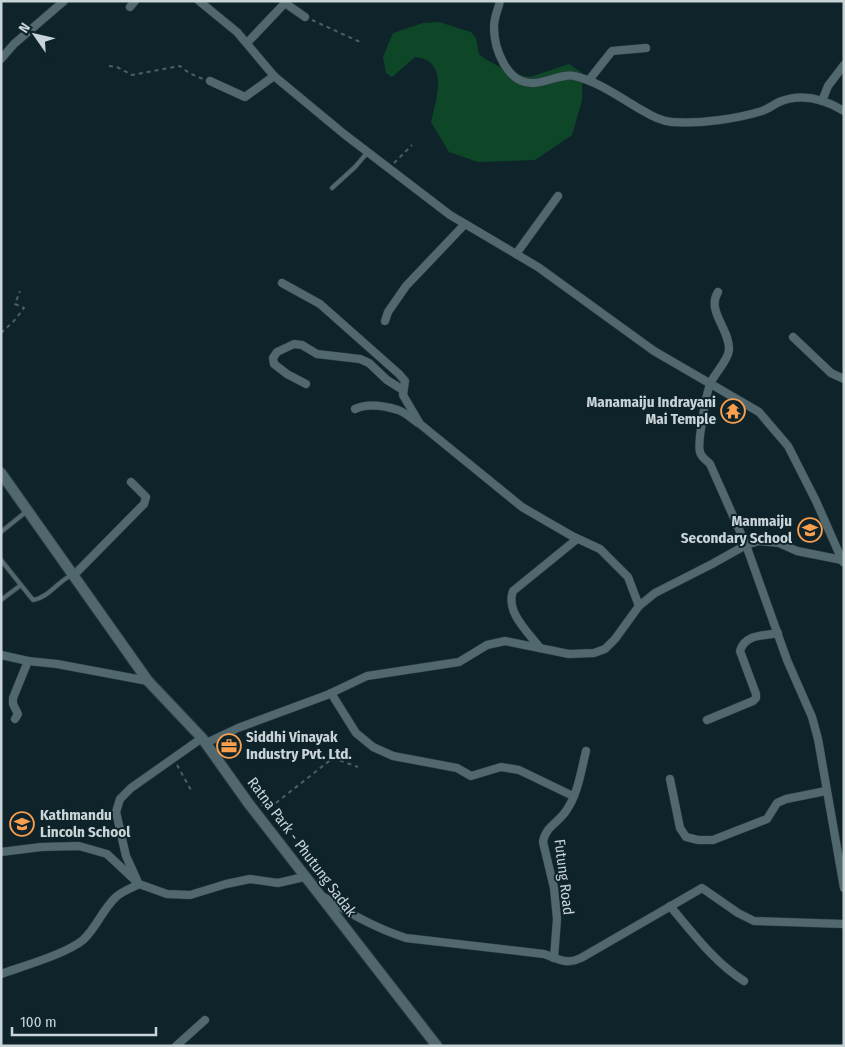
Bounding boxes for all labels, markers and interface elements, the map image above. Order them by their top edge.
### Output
north arrow [10,10,60,60]
text: N [15,20,34,36]
place label: Manamaiju Indrayani Mai Temple [586,393,716,428]
temple icon: Manamaiju Indrayani Mai Temple [720,398,746,424]
place label: Manmaiju Secondary School [681,512,793,547]
school or university icon: Manmaiju Secondary School [797,517,823,543]
place label: Siddhi Vinayak Industry Pvt. Ltd. [246,728,352,763]
office icon: Siddhi Vinayak Industry Pvt. Ltd. [216,733,242,759]
street label: Ratna Park - Phutung Sadak [244,774,360,920]
place label: Kathmandu Lincoln School [40,806,131,841]
school or university icon: Kathmandu Lincoln School [9,811,35,837]
street label: Futung Road [550,838,578,916]
scale bar [12,1004,156,1036]
text: 100 m [20,1013,57,1031]

